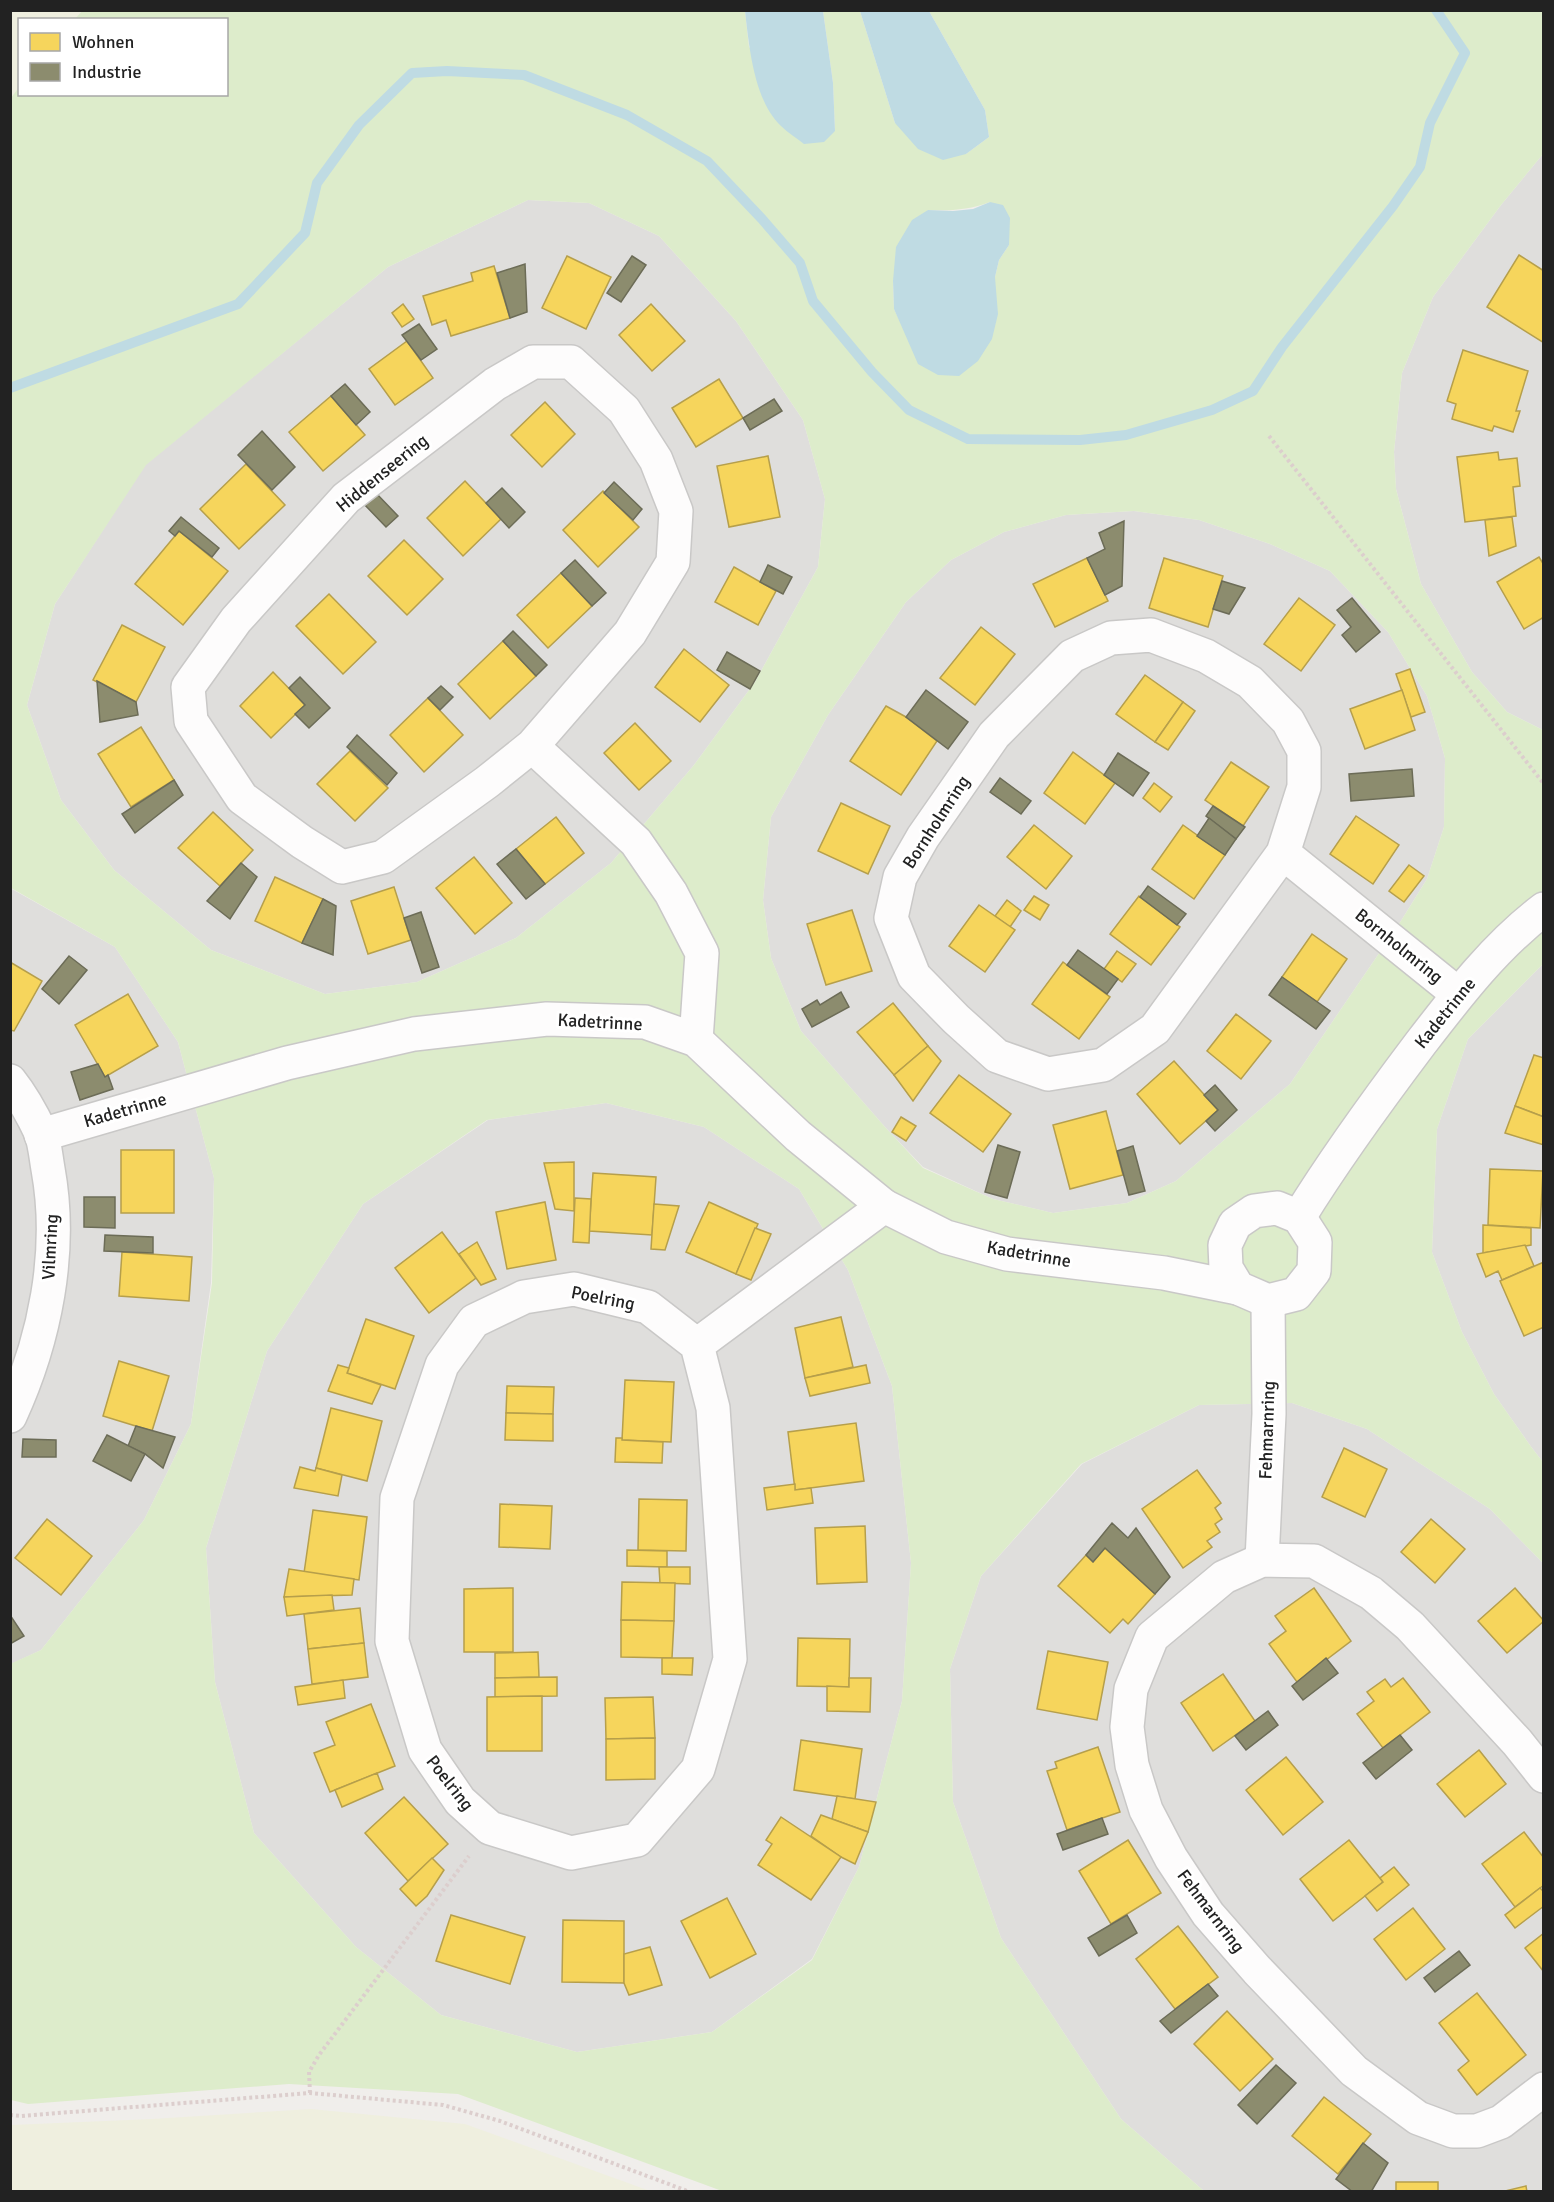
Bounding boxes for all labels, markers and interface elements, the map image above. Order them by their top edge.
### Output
legend [18,18,228,96]
text: Wohnen [72,31,134,53]
text: Industrie [72,61,142,83]
street label: Hiddenseering [332,429,432,517]
street label: Bornholmring [898,771,974,873]
street label: Bornholmring [1351,904,1447,988]
street label: Kadetrinne [1410,973,1480,1053]
street label: Kadetrinne [557,1009,643,1035]
street label: Kadetrinne [81,1088,169,1132]
street label: Vilmring [37,1213,63,1281]
street label: Kadetrinne [985,1236,1073,1272]
street label: Poelring [569,1281,637,1315]
street label: Fehmarnring [1254,1380,1280,1480]
street label: Poelring [421,1751,479,1815]
street label: Fehmarnring [1173,1865,1249,1957]

